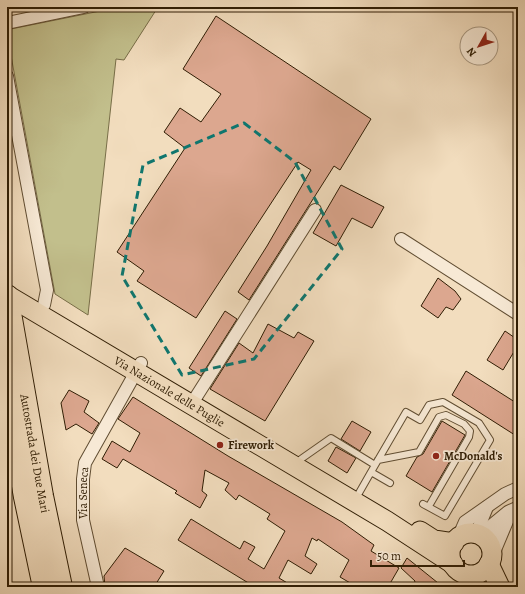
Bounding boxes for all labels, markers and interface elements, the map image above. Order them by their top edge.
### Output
north arrow [459,26,499,66]
text: N [463,44,480,60]
street label: Via Nazionale delle Puglie [110,352,228,431]
street label: Autostrada dei Due Mari [16,392,53,514]
place label: Firework [228,437,275,453]
marker: Firework [215,440,225,450]
place label: McDonald's [444,448,502,464]
marker: McDonald's [431,451,441,461]
street label: Via Seneca [75,465,93,520]
scale bar [371,542,464,568]
text: 50 m [377,548,401,564]

